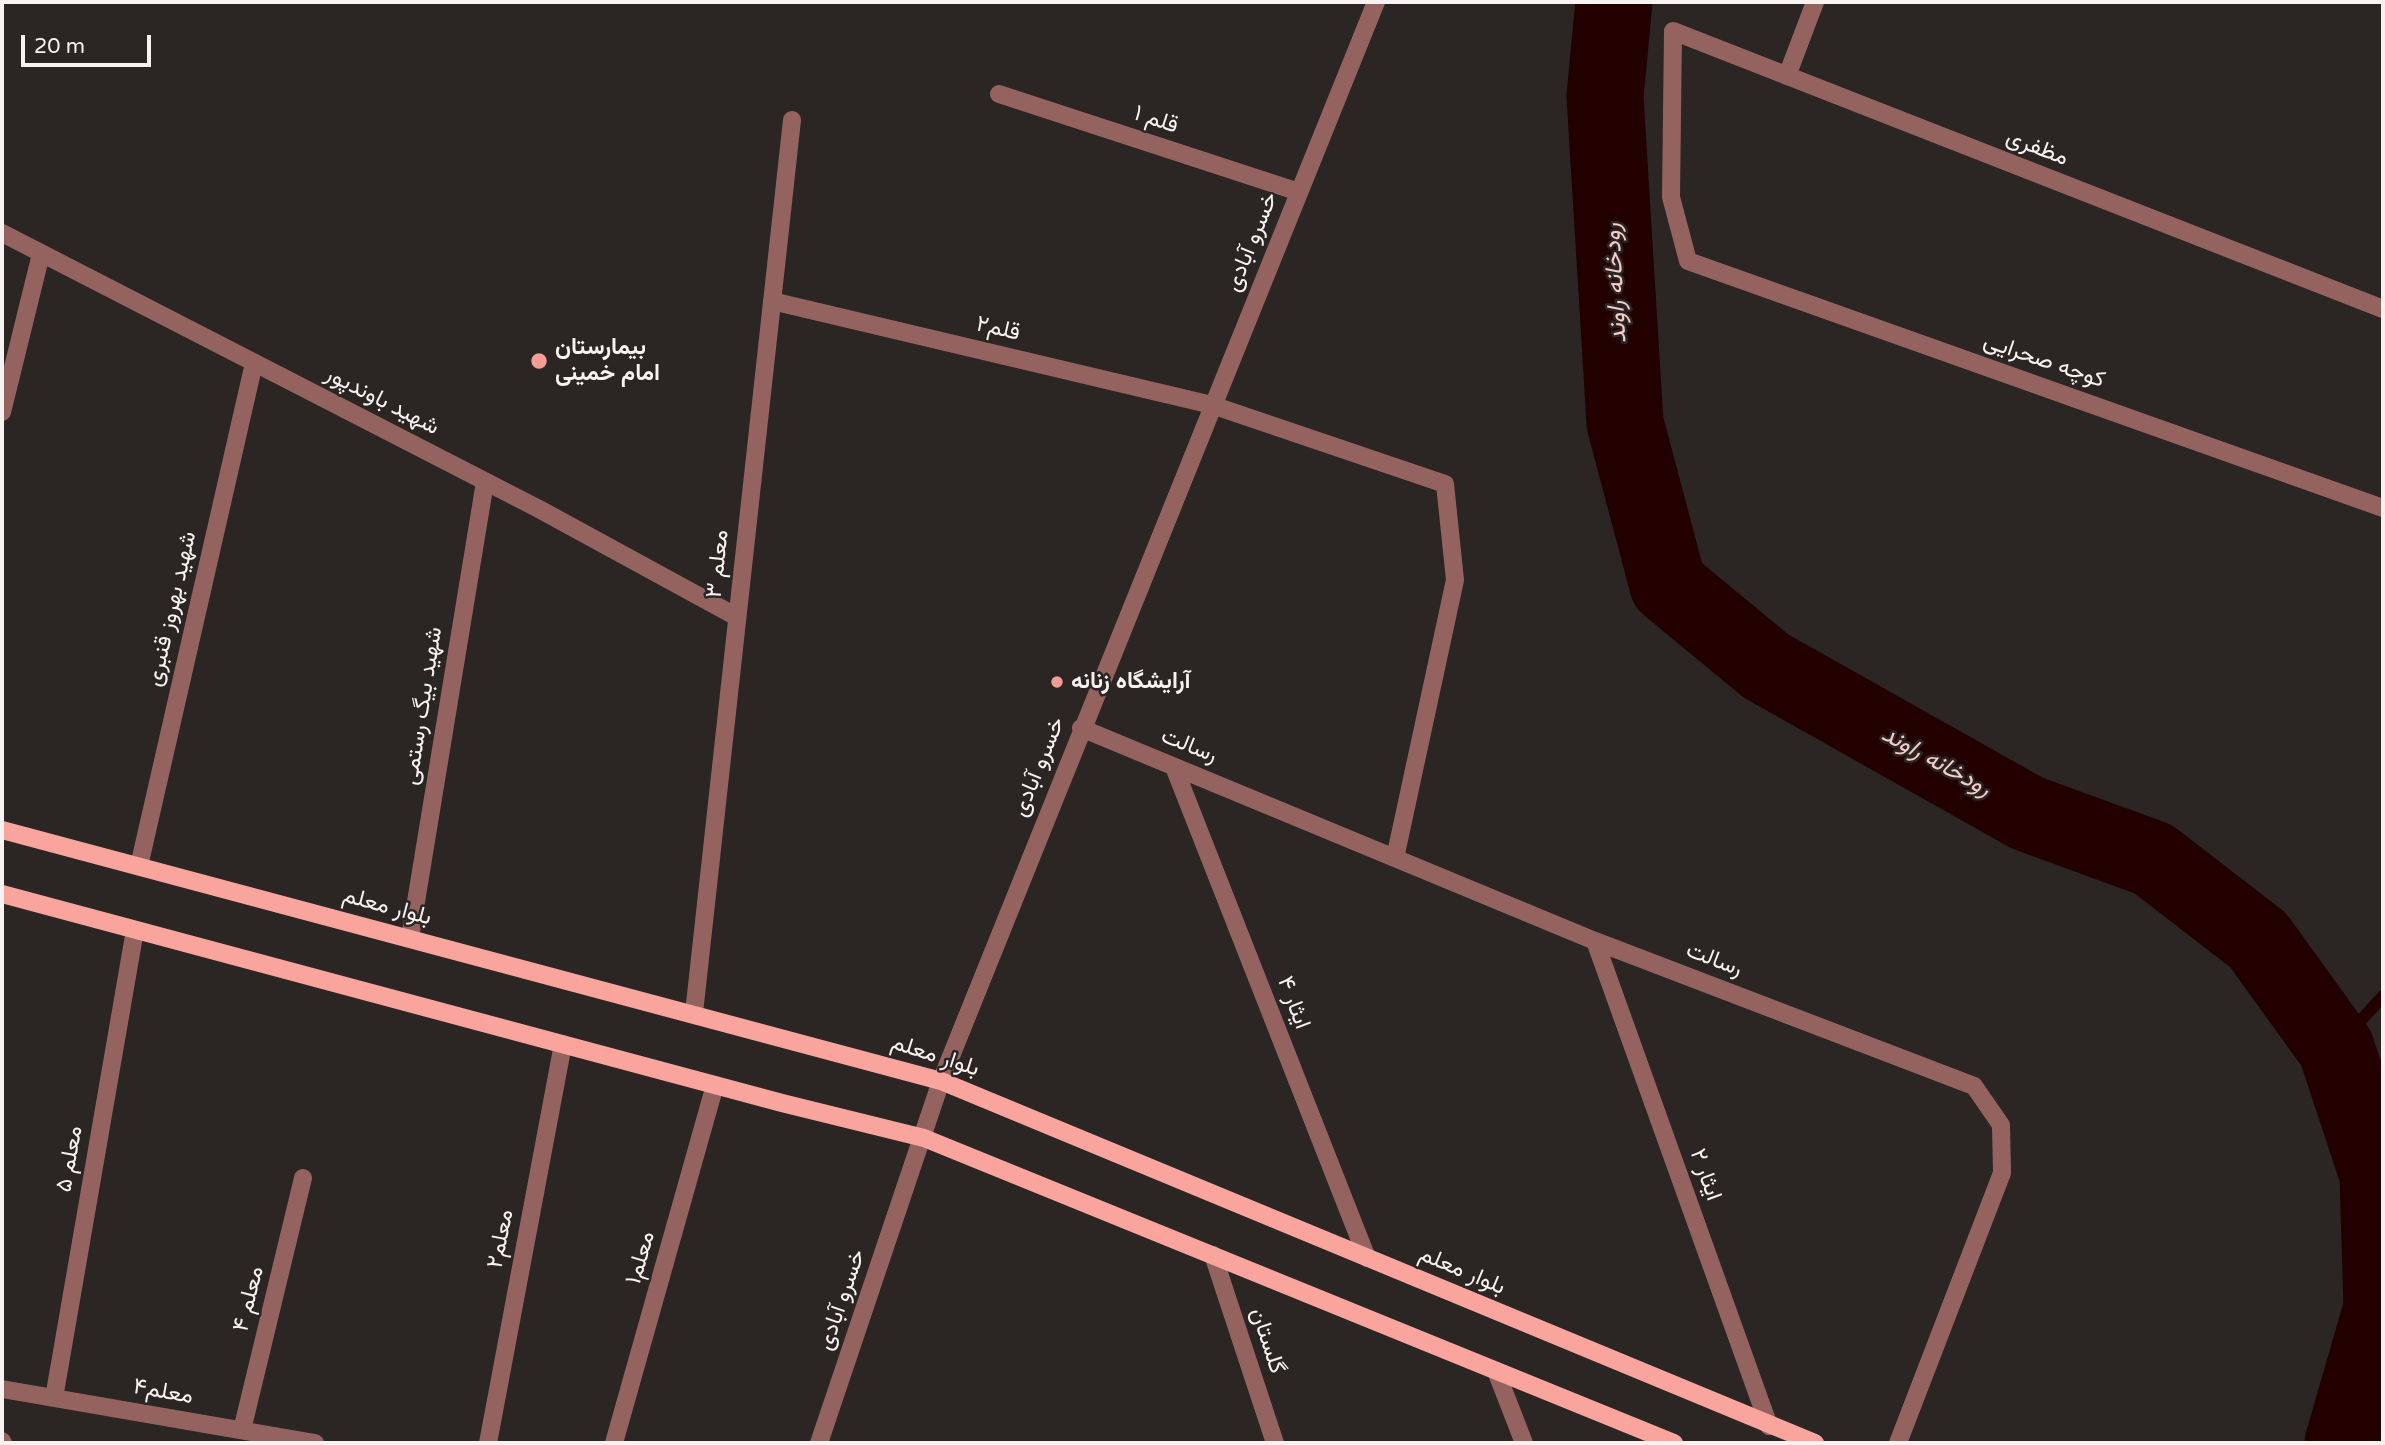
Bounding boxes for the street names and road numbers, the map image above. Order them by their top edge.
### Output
street label: قلم ۱ [1130,100,1182,140]
street label: مظفری [2002,124,2072,172]
street label: خسرو آبادی [1220,188,1284,296]
street label: قلم۲ [973,311,1023,347]
street label: کوچه صحرایی [1980,327,2108,395]
street label: شهید باوندپور [320,360,444,442]
street label: شهید بهروز قنبری [141,529,203,689]
street label: معلم ۳ [701,529,735,599]
street label: شهید بیگ رستمی [397,625,449,787]
street label: خسرو آبادی [1007,713,1071,821]
street label: رسالت [1157,722,1221,770]
street label: بلوار معلم [340,882,434,932]
street label: رسالت [1682,937,1746,983]
street label: ایثار ۴ [1270,973,1316,1033]
street label: بلوار معلم [888,1029,982,1083]
street label: معلم ۵ [51,1124,89,1194]
street label: ایثار ۲ [1683,1145,1727,1205]
street label: معلم۲ [482,1207,520,1271]
street label: معلم۱ [620,1228,662,1288]
street label: بلوار معلم [1415,1241,1509,1301]
street label: خسرو آبادی [812,1246,872,1354]
street label: معلم ۴ [228,1263,270,1335]
street label: گلستان [1243,1305,1291,1377]
street label: معلم۴ [131,1373,195,1411]

